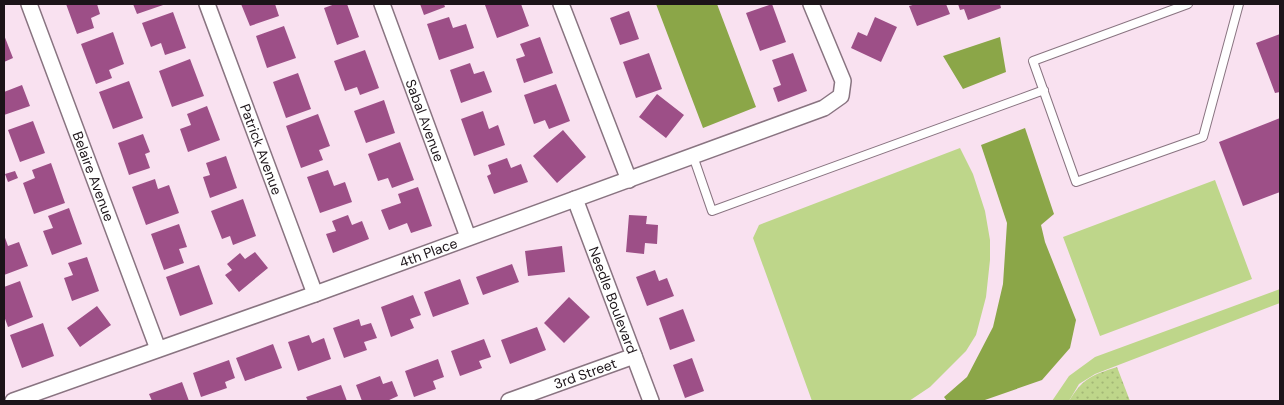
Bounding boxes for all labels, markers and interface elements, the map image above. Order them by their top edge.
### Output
street label: Sabal Avenue [401,77,448,164]
street label: Patrick Avenue [236,101,286,197]
street label: Belaire Avenue [68,129,118,224]
street label: 4th Place [397,234,460,271]
street label: Needle Boulevard [585,244,641,356]
street label: 3rd Street [551,354,619,393]

